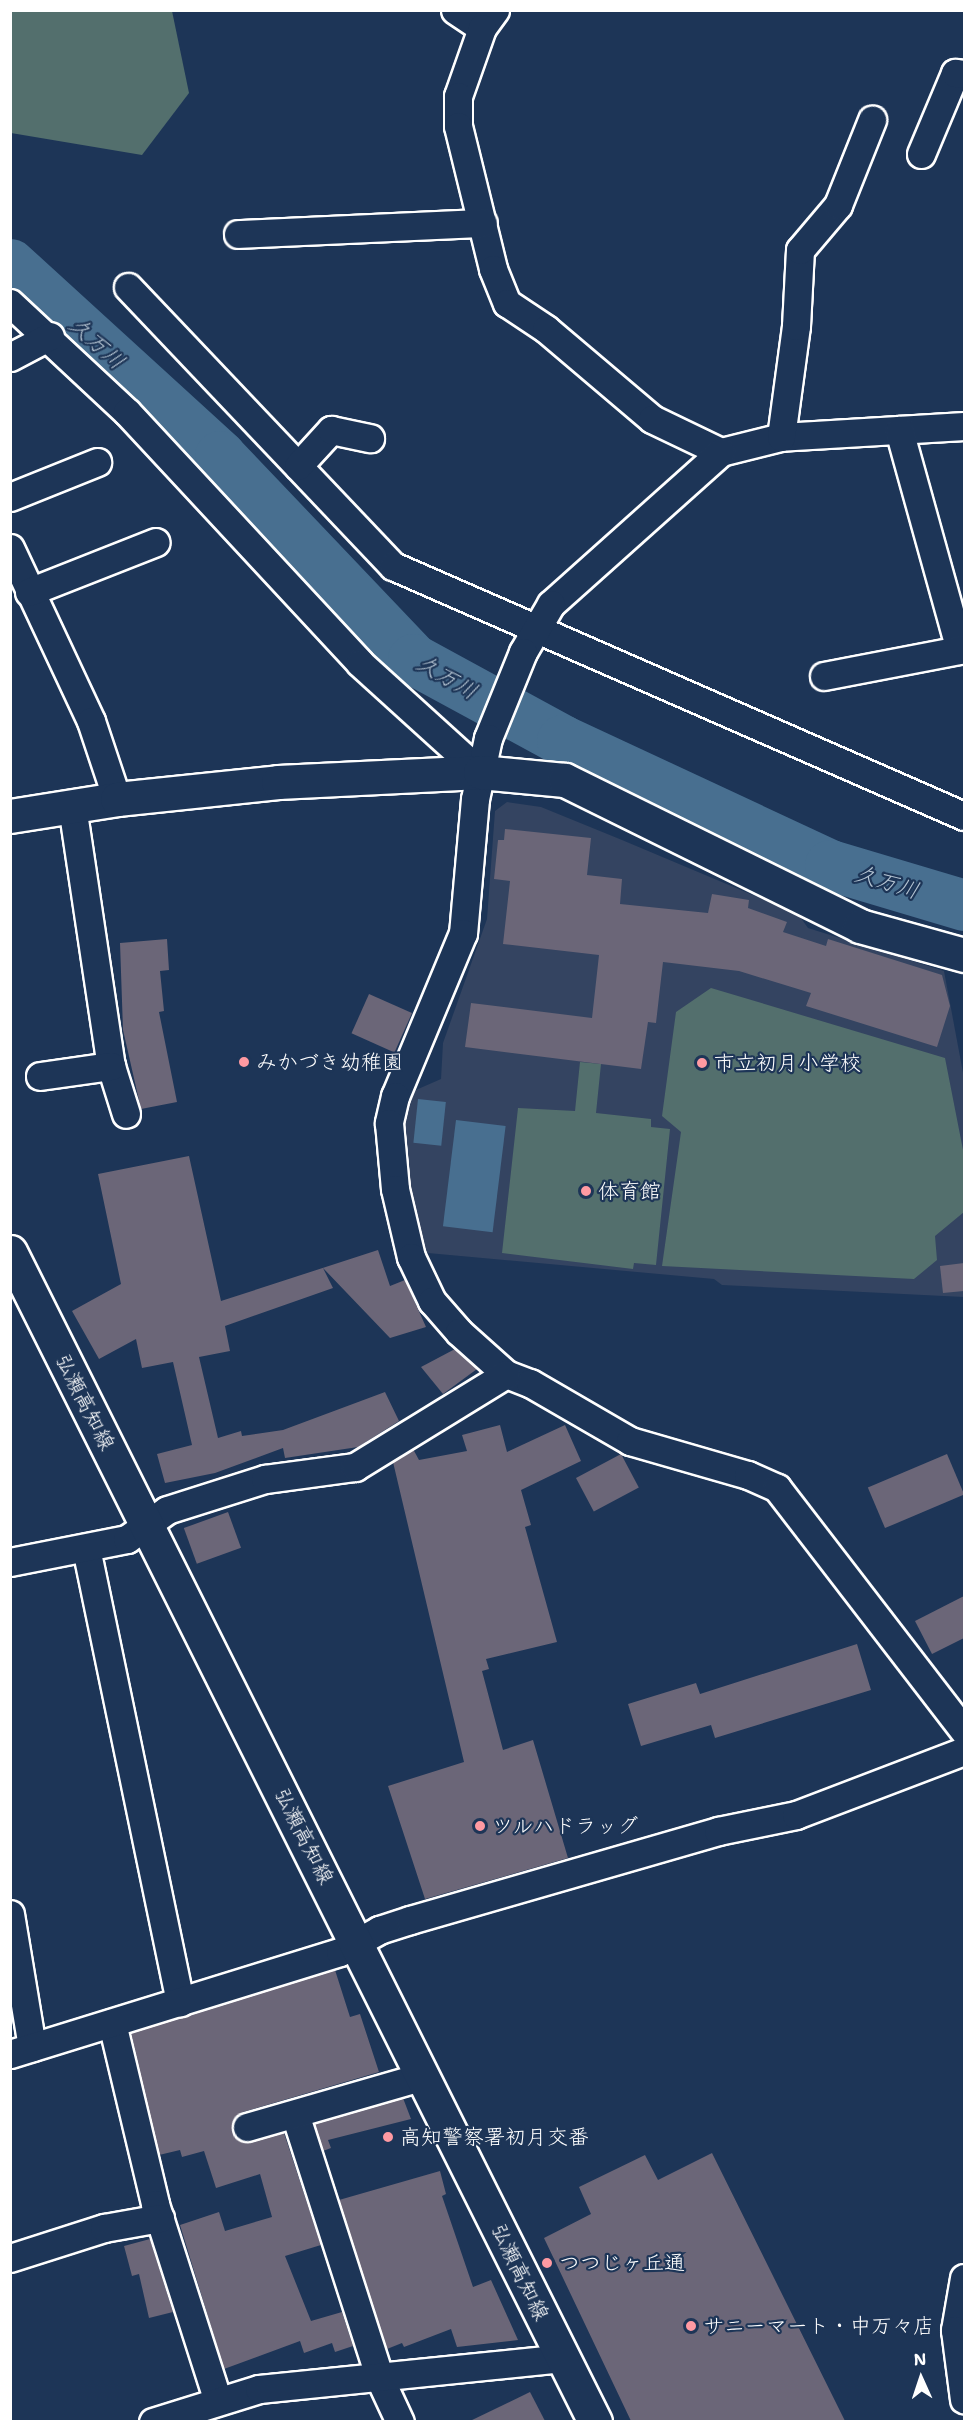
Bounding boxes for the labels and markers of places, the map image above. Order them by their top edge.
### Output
place label: みかづき幼稚園 [256,1049,403,1075]
place label: 市立初月小学校 [714,1050,861,1076]
marker: みかづき幼稚園 [237,1055,251,1069]
marker: 市立初月小学校 [695,1056,709,1070]
place label: 体育館 [598,1178,661,1204]
marker: 体育館 [579,1184,593,1198]
place label: ツルハドラッグ [492,1813,639,1839]
marker: ツルハドラッグ [473,1819,487,1833]
place label: 高知警察署初月交番 [400,2124,589,2150]
marker: 高知警察署初月交番 [381,2130,395,2144]
place label: つつじヶ丘通 [559,2250,685,2276]
marker: つつじヶ丘通 [540,2256,554,2270]
place label: サニーマート・中万々店 [703,2313,934,2339]
marker: サニーマート・中万々店 [684,2319,698,2333]

